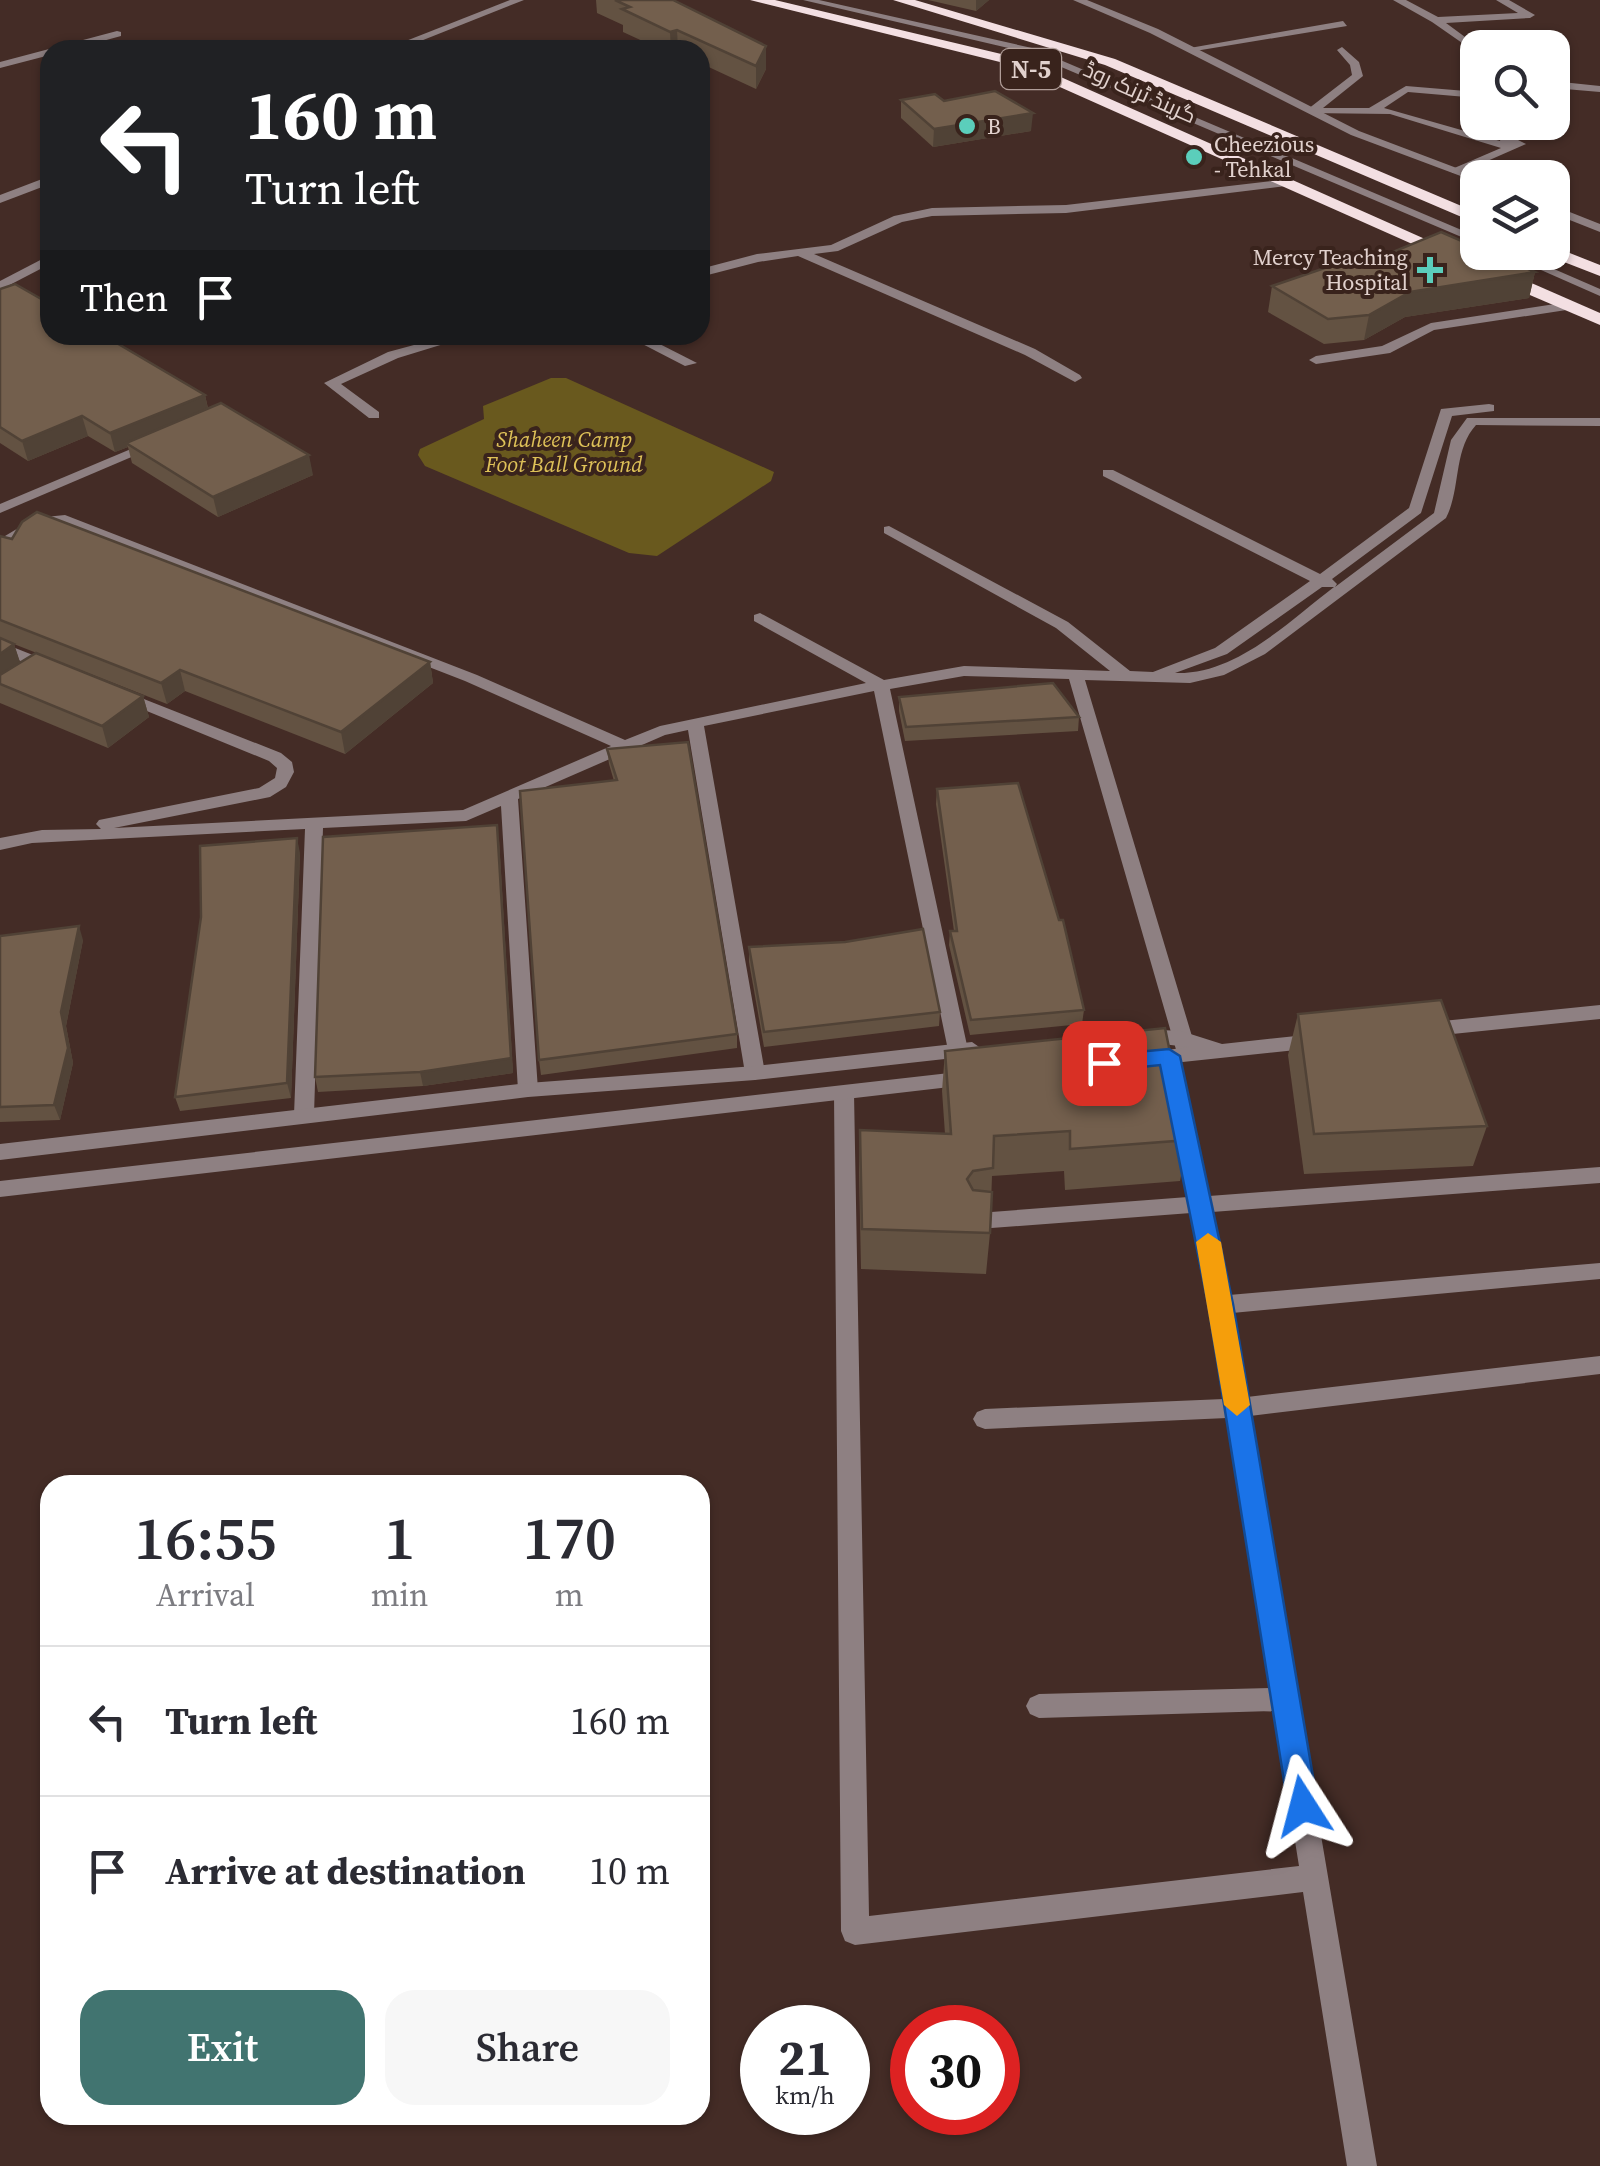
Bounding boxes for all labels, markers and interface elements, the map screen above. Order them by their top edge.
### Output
map controls [1460,30,1570,270]
button: search [1460,30,1570,140]
road number: N-5 [1001,49,1061,89]
street label: گرینڈ ٹرنک روڈ [1079,54,1201,130]
text: 160 m [245,66,437,162]
icon: left [80,80,210,210]
place label: B [987,111,1001,141]
marker: B [956,115,978,137]
place label: Cheezious - Tehkal [1214,129,1314,184]
marker: Cheezious - Tehkal [1183,146,1205,168]
text: Turn left [245,157,419,219]
button: layers [1460,160,1570,270]
place label: Mercy Teaching Hospital [1253,242,1408,297]
marker: Mercy Teaching Hospital [1417,257,1443,283]
icon: arrive [188,270,243,325]
text: Then [80,272,168,324]
park label: Shaheen Camp Foot Ball Ground [484,424,643,479]
pin [1062,1021,1147,1106]
icon: arrive [1077,1036,1132,1091]
text: 16:55 [134,1497,277,1579]
text: 1 [384,1497,415,1579]
text: 170 [522,1497,616,1579]
text: Arrival [156,1573,255,1617]
text: min [371,1573,428,1617]
text: m [555,1573,584,1617]
icon: left [80,1694,135,1749]
text: Turn left [165,1695,317,1747]
text: 160 m [570,1695,670,1747]
position arrow [1251,1754,1355,1858]
icon: arrive [80,1844,135,1899]
text: Arrive at destination [165,1845,526,1897]
text: 10 m [589,1845,670,1897]
button: Exit [80,1990,365,2105]
button: Share [385,1990,670,2105]
speed limit sign: 30 [890,2005,1020,2135]
text: 21 [778,2023,832,2092]
text: km/h [775,2078,835,2112]

